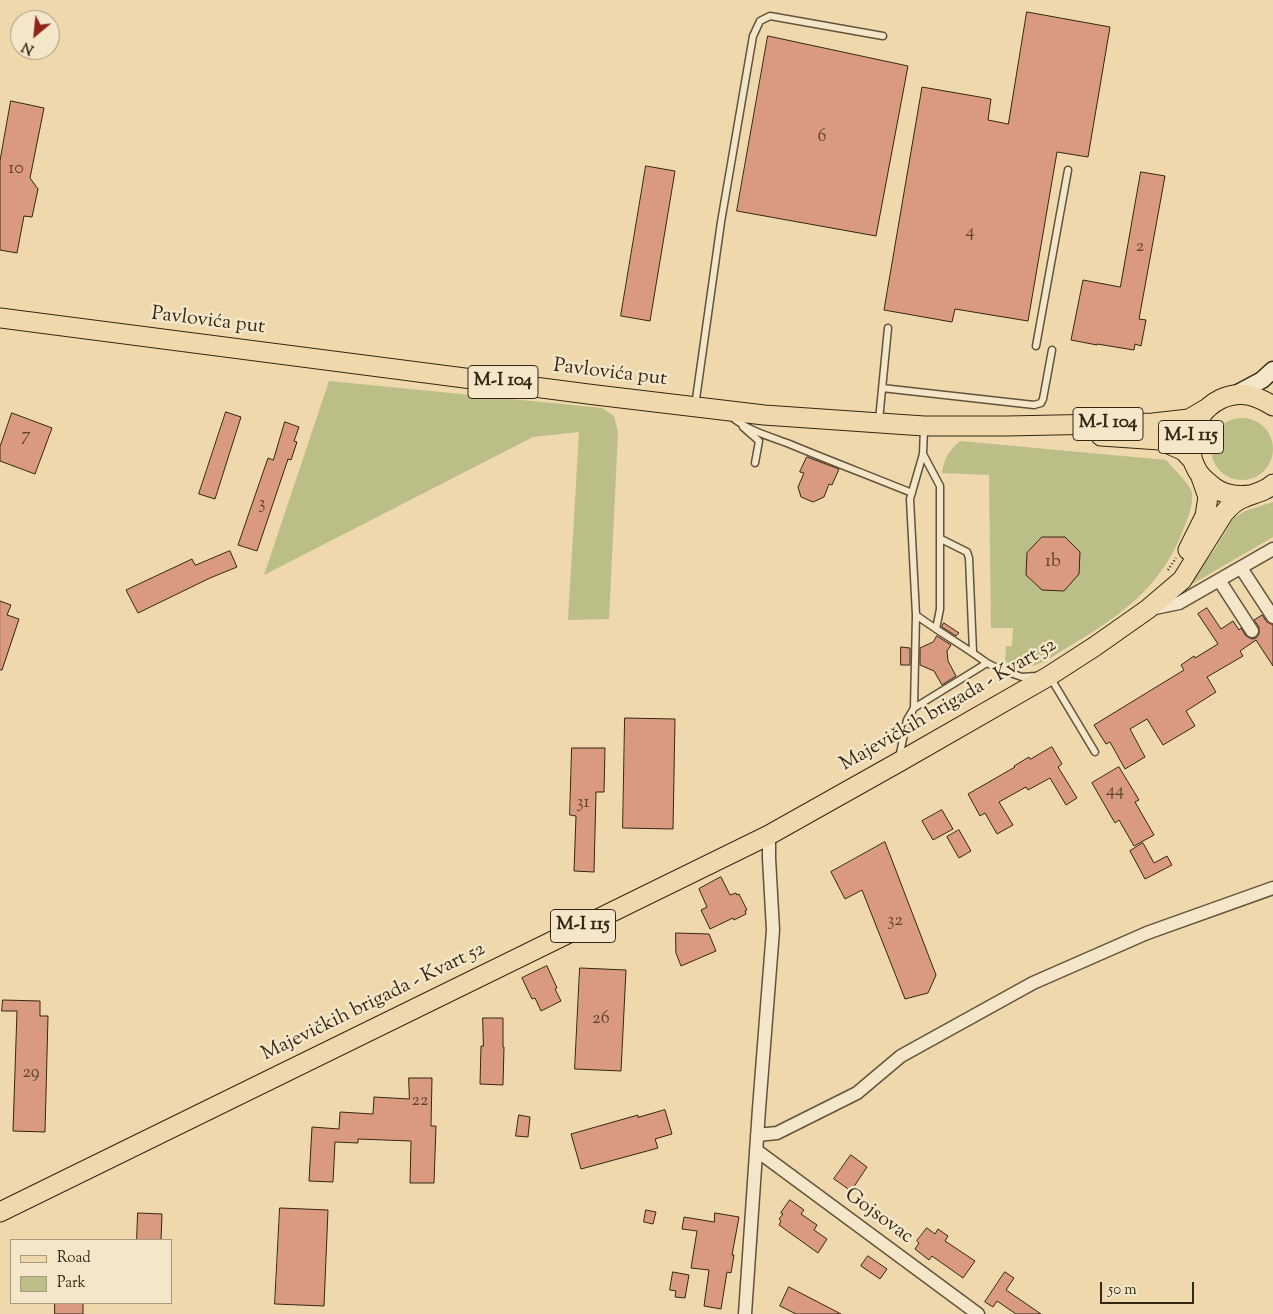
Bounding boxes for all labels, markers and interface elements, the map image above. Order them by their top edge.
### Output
north arrow [10,10,60,60]
text: N [19,36,38,59]
house number: 6 [818,127,826,149]
house number: 10 [8,159,24,181]
house number: 4 [965,222,975,244]
house number: 2 [1136,237,1144,259]
street label: Pavlovića put [150,303,266,341]
street label: Pavlovića put [552,355,668,393]
road number: M-I 104 [468,366,538,398]
road number: M-I 104 [1073,408,1143,440]
road number: M-I 115 [1158,421,1224,454]
house number: 7 [21,426,31,448]
house number: 3 [258,494,266,516]
house number: 1b [1045,552,1061,574]
street label: Majevičkih brigada - Kvart 52 [837,634,1061,778]
house number: 44 [1106,781,1124,803]
house number: 31 [576,793,590,815]
road number: M-I 115 [550,909,616,942]
house number: 32 [887,911,903,933]
street label: Majevičkih brigada - Kvart 52 [258,938,490,1068]
house number: 26 [592,1009,610,1031]
house number: 29 [22,1063,40,1085]
house number: 22 [412,1091,428,1113]
street label: Gojsovac [839,1184,917,1250]
legend [10,1239,172,1304]
text: Road [57,1248,91,1269]
scale bar [1103,1272,1197,1304]
text: Park [57,1273,86,1294]
text: 50 m [1108,1280,1137,1301]

